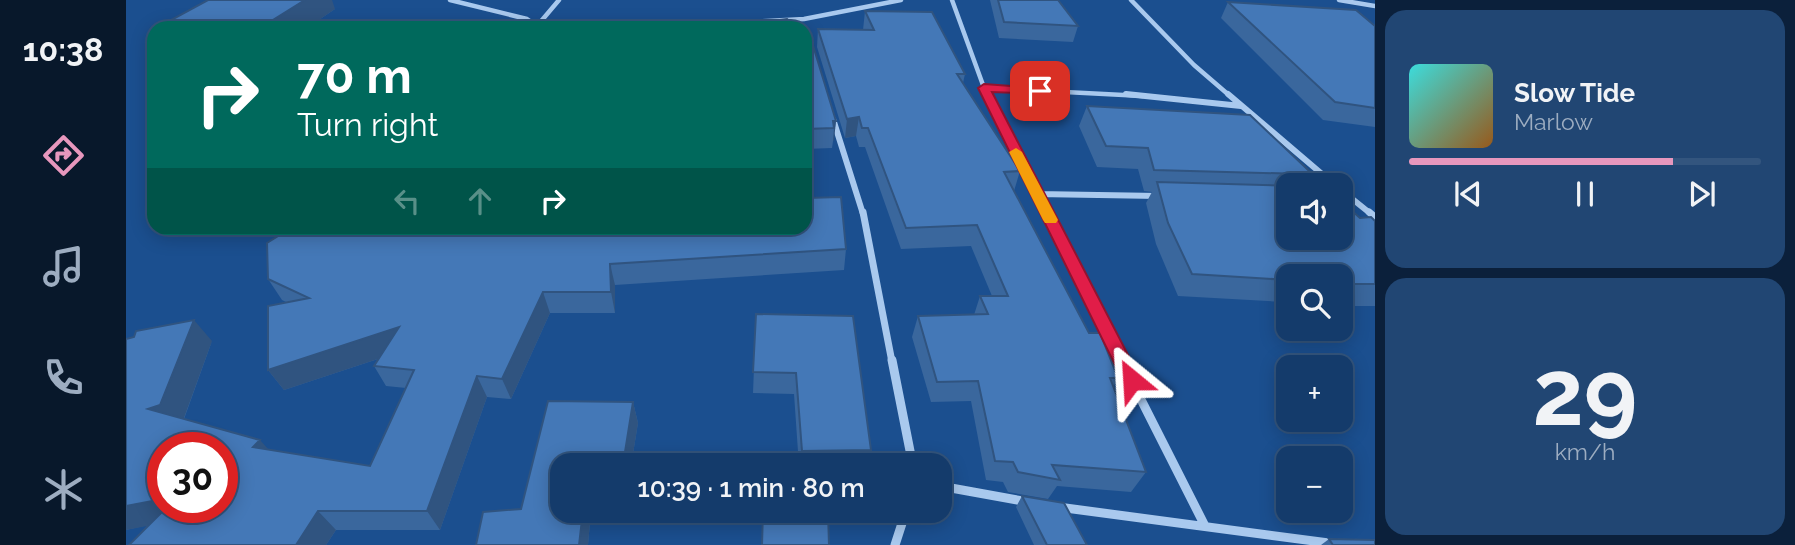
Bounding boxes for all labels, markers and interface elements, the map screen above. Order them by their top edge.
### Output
text: 10:38 [23,31,103,68]
text: 70 m [297,47,412,104]
icon: right [182,49,273,140]
pin [1010,61,1070,121]
icon: arrive [1021,72,1059,110]
text: Slow Tide [1514,78,1635,108]
text: Turn right [297,106,438,143]
text: Marlow [1514,108,1593,135]
icon: directions [39,131,88,180]
map controls [1276,173,1353,523]
button: sound [1276,173,1353,250]
icon: previous [1449,175,1487,213]
icon: pause [1566,175,1604,213]
icon: next [1683,175,1721,213]
icon: left [388,182,426,220]
icon: ahead [461,182,499,220]
icon: right [534,182,572,220]
icon: music [39,242,88,291]
button: search [1276,264,1353,341]
text: 29 [1533,339,1637,446]
position arrow [1095,343,1169,417]
icon: phone [39,353,88,402]
button: + [1276,355,1353,432]
speed limit sign: 30 [147,432,238,523]
text: km/h [1555,438,1615,465]
button: − [1276,446,1353,523]
icon: climate [39,465,88,514]
text: 10:39 · 1 min · 80 m [637,473,865,503]

